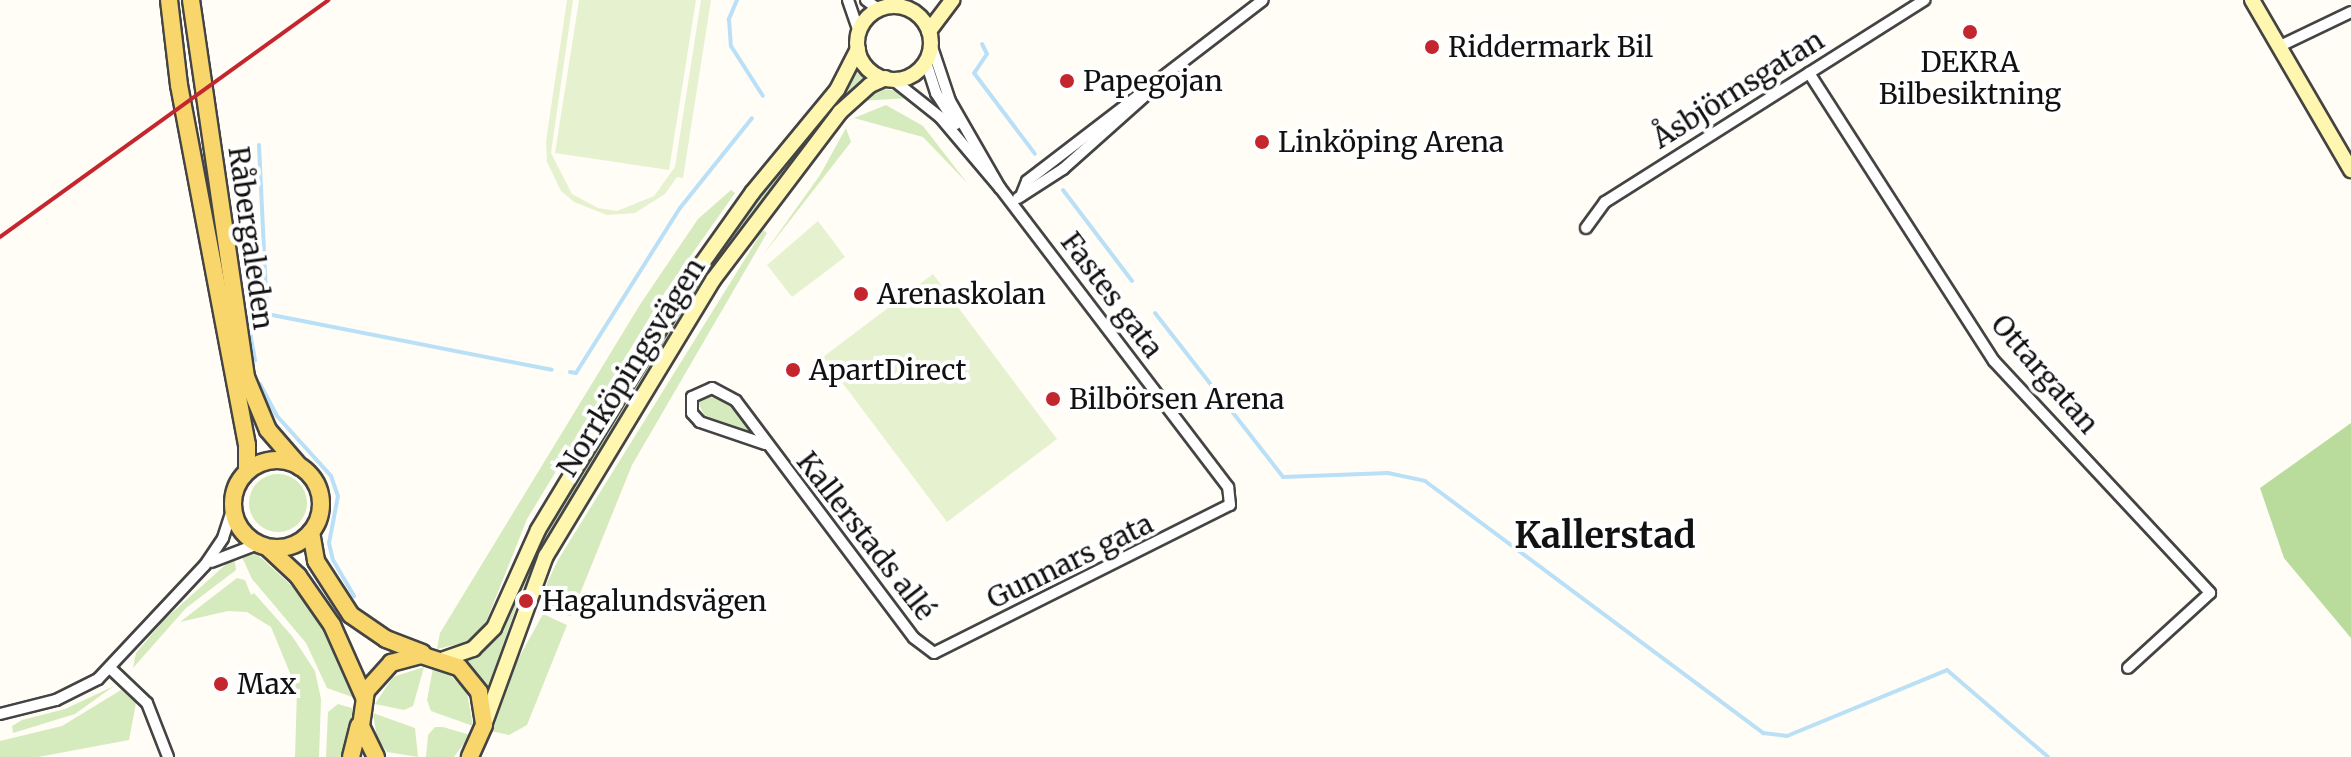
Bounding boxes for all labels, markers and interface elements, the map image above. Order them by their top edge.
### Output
street label: Åsbjörnsgatan [1646,23,1830,155]
marker: DEKRA Bilbesiktning [1961,23,1979,41]
place label: Riddermark Bil [1448,30,1653,64]
marker: Riddermark Bil [1423,38,1441,56]
place label: DEKRA Bilbesiktning [1879,45,2061,111]
place label: Papegojan [1083,64,1223,98]
marker: Papegojan [1058,72,1076,90]
place label: Linköping Arena [1278,125,1504,159]
marker: Linköping Arena [1253,133,1271,151]
street label: Råbergaleden [222,144,280,332]
street label: Fastes gata [1054,226,1170,364]
street label: Norrköpingsvägen [550,252,712,482]
place label: Arenaskolan [877,277,1046,311]
marker: Arenaskolan [852,285,870,303]
street label: Ottargatan [1984,308,2106,440]
place label: ApartDirect [809,353,966,387]
marker: ApartDirect [784,361,802,379]
place label: Bilbörsen Arena [1069,382,1285,416]
marker: Bilbörsen Arena [1044,390,1062,408]
street label: Kallerstads allé [790,445,942,627]
street label: Gunnars gata [982,506,1158,616]
district label: Kallerstad [1514,514,1696,558]
place label: Hagalundsvägen [542,584,767,618]
marker: Hagalundsvägen [517,592,535,610]
place label: Max [237,667,296,701]
marker: Max [212,675,230,693]

